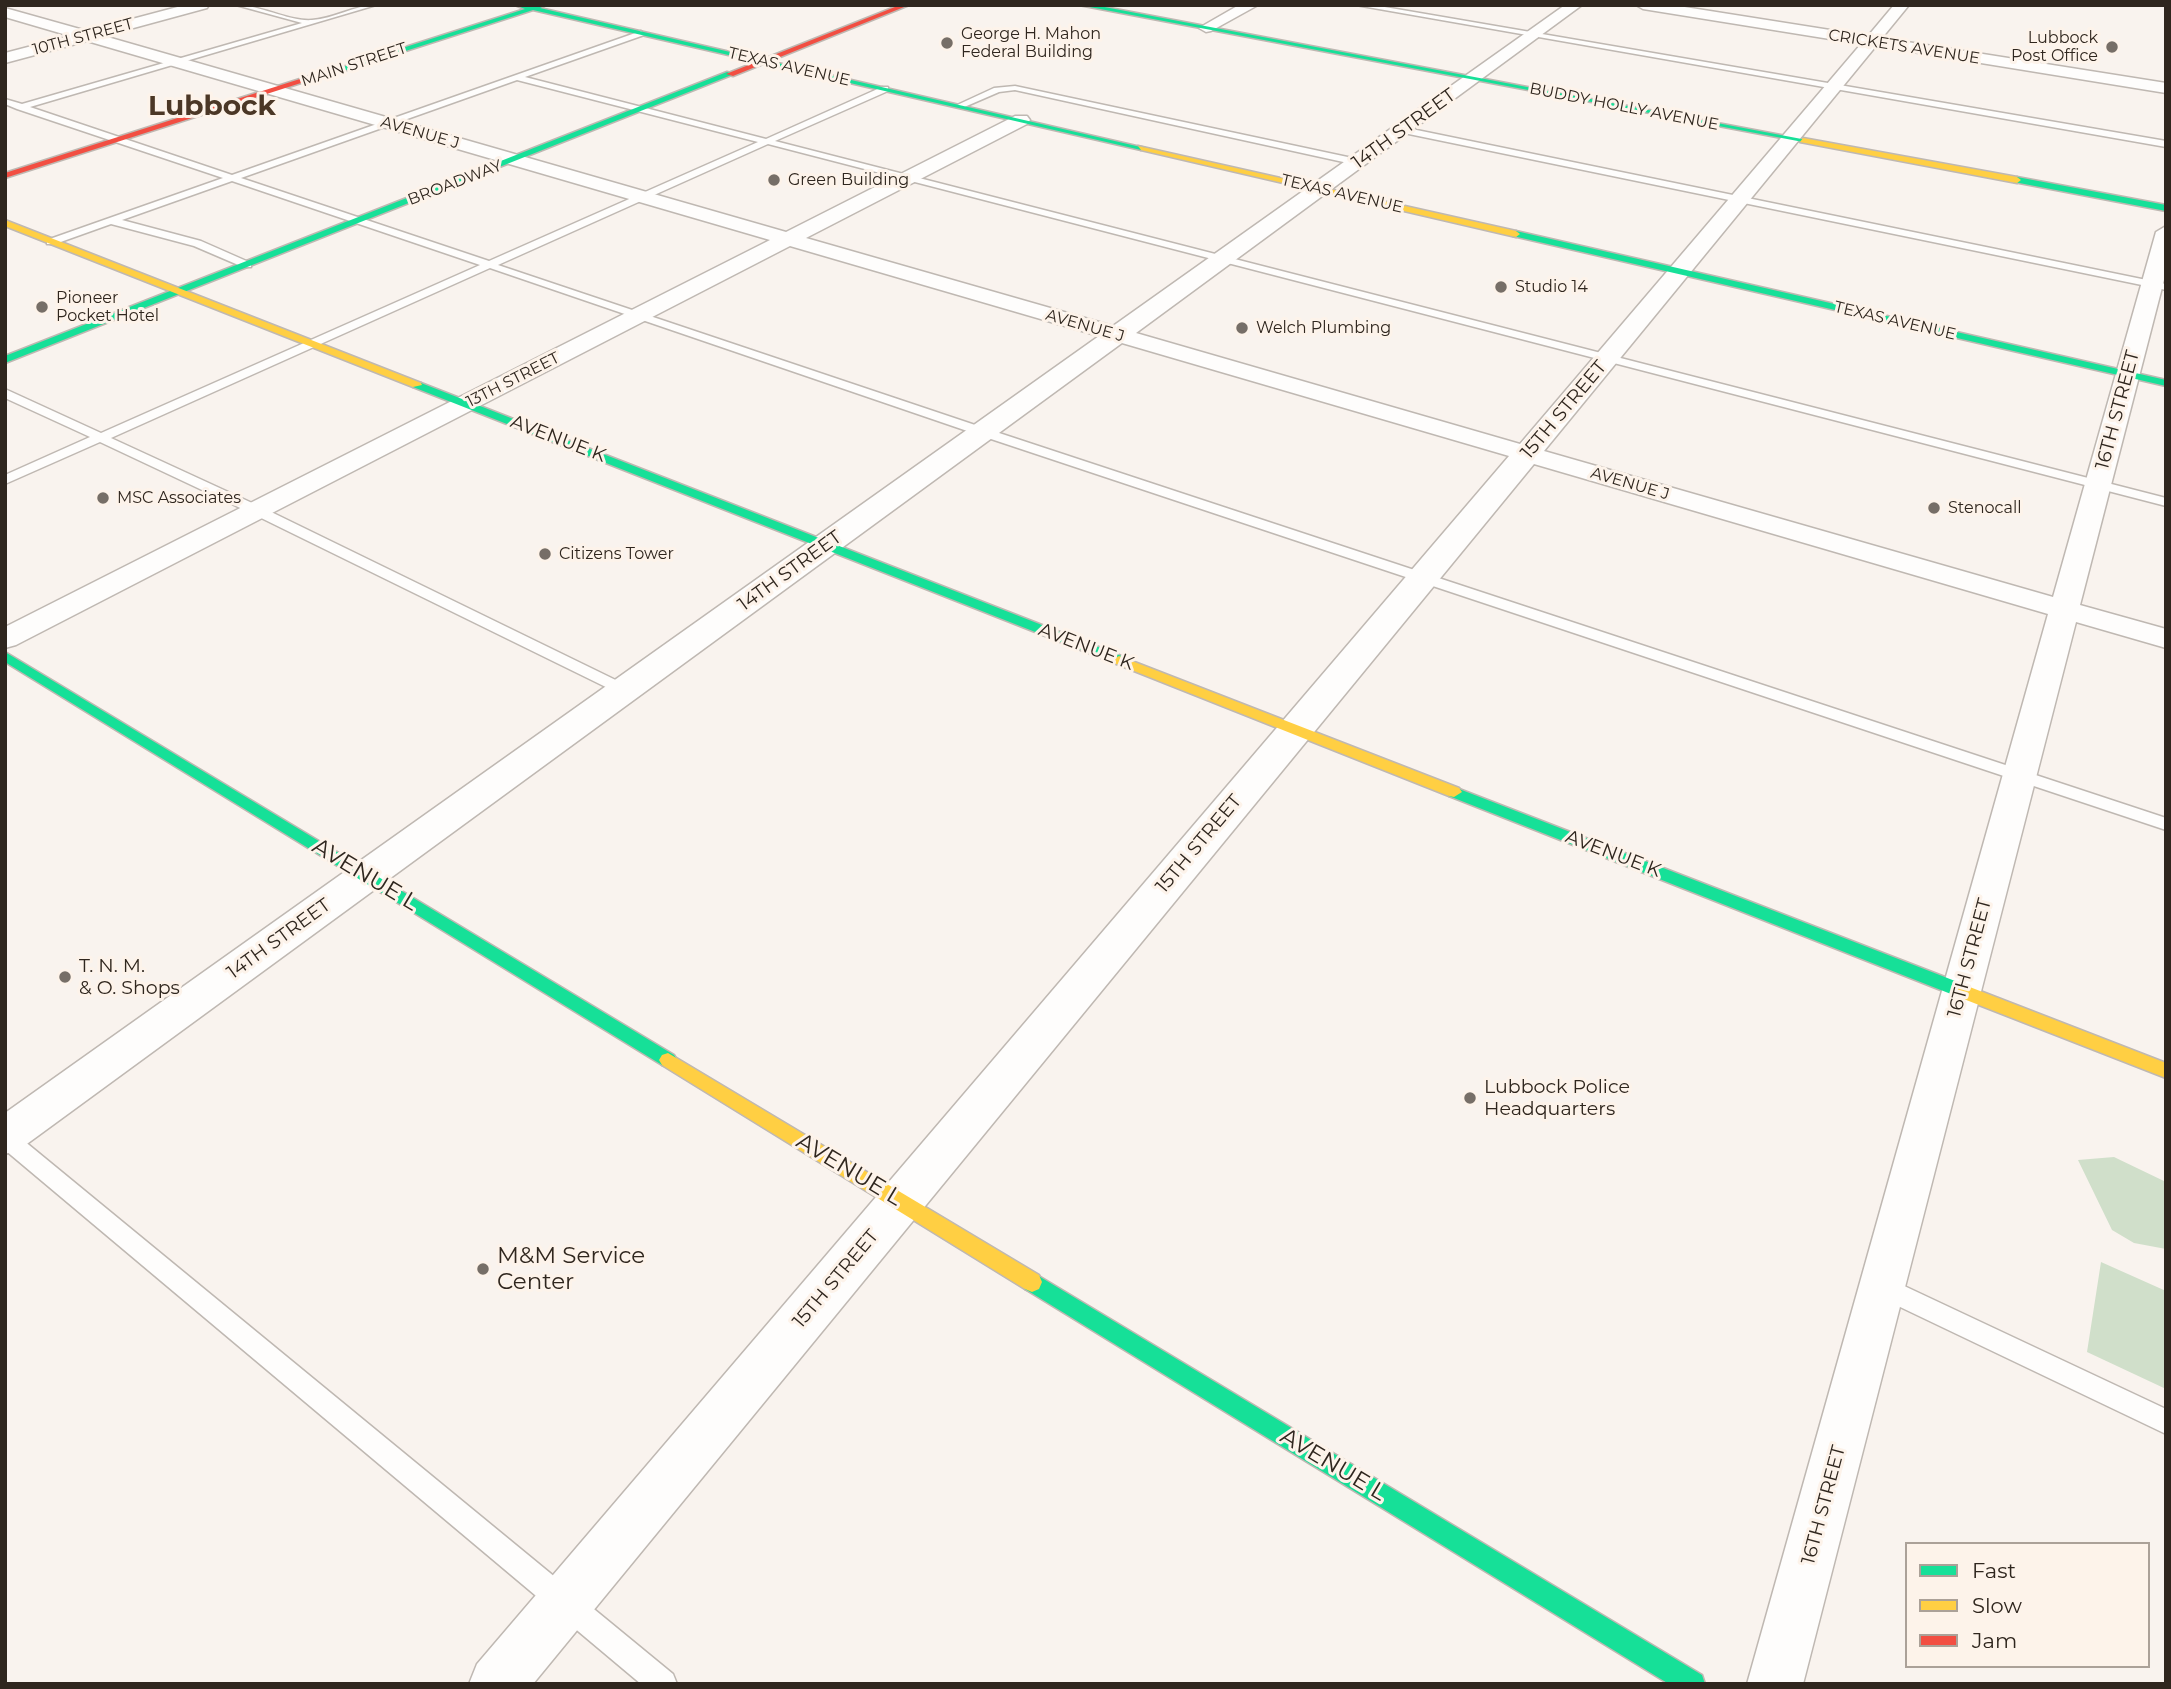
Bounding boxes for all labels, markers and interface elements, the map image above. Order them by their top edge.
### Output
street label: 10TH STREET [31,14,135,60]
place label: George H. Mahon Federal Building [961,24,1101,62]
street label: CRICKETS AVENUE [1827,26,1981,68]
place label: Lubbock Post Office [2011,28,2098,66]
marker: George H. Mahon Federal Building [939,35,955,51]
street label: MAIN STREET [299,39,409,91]
marker: Lubbock Post Office [2104,39,2120,55]
street label: TEXAS AVENUE [726,44,852,90]
street label: BUDDY HOLLY AVENUE [1528,79,1720,135]
street label: 14TH STREET [1348,84,1460,174]
district label: Lubbock [148,90,276,124]
street label: AVENUE J [378,113,462,153]
street label: BROADWAY [405,156,505,210]
place label: Green Building [788,170,909,190]
street label: TEXAS AVENUE [1279,171,1405,217]
marker: Green Building [766,172,782,188]
place label: Studio 14 [1515,277,1588,297]
marker: Studio 14 [1493,279,1509,295]
place label: Pioneer Pocket Hotel [56,288,159,326]
street label: TEXAS AVENUE [1832,298,1958,344]
marker: Pioneer Pocket Hotel [34,299,50,315]
street label: AVENUE J [1043,306,1127,346]
place label: Welch Plumbing [1256,318,1391,338]
marker: Welch Plumbing [1234,320,1250,336]
street label: 13TH STREET [463,348,563,412]
street label: 16TH STREET [2091,348,2145,472]
street label: 15TH STREET [1516,356,1612,464]
street label: AVENUE K [507,410,609,468]
street label: AVENUE J [1588,464,1672,504]
place label: MSC Associates [117,488,241,508]
marker: MSC Associates [95,490,111,506]
place label: Stenocall [1948,498,2022,518]
marker: Stenocall [1926,500,1942,516]
street label: 14TH STREET [734,526,846,616]
place label: Citizens Tower [559,544,674,564]
marker: Citizens Tower [537,546,553,562]
street label: AVENUE K [1035,618,1137,676]
street label: 15TH STREET [1151,790,1247,898]
street label: AVENUE K [1562,825,1664,883]
street label: AVENUE L [307,833,423,917]
street label: 14TH STREET [223,894,335,984]
street label: 16TH STREET [1943,896,1997,1020]
place label: T. N. M. & O. Shops [79,955,180,999]
marker: T. N. M. & O. Shops [57,969,73,985]
place label: Lubbock Police Headquarters [1484,1076,1630,1120]
marker: Lubbock Police Headquarters [1462,1090,1478,1106]
street label: AVENUE L [791,1128,907,1212]
street label: 15TH STREET [788,1225,884,1333]
place label: M&M Service Center [497,1242,645,1296]
marker: M&M Service Center [475,1261,491,1277]
street label: AVENUE L [1275,1423,1391,1507]
street label: 16TH STREET [1797,1443,1851,1567]
legend [1905,1542,2150,1668]
text: Fast [1972,1558,2016,1583]
text: Slow [1972,1593,2022,1618]
text: Jam [1972,1628,2017,1653]

